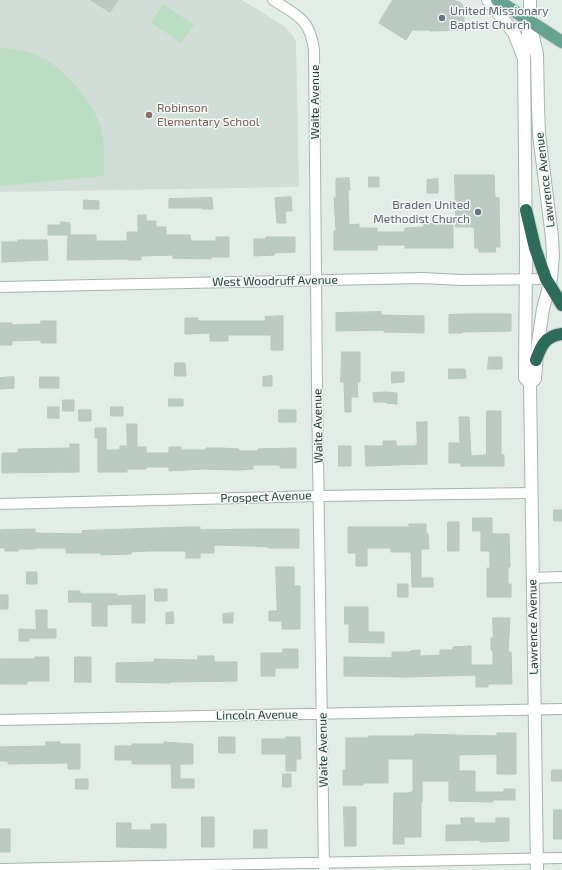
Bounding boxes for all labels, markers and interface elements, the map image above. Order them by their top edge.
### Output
place label: United Missionary Baptist Church [450,4,549,32]
marker: United Missionary Baptist Church [437,13,447,23]
street label: Waite Avenue [308,65,322,139]
place label: Robinson Elementary School [157,101,259,129]
marker: Robinson Elementary School [144,110,154,120]
street label: Lawrence Avenue [532,132,558,228]
place label: Braden United Methodist Church [373,198,470,226]
marker: Braden United Methodist Church [473,207,483,217]
street label: West Woodruff Avenue [212,273,338,289]
street label: Waite Avenue [310,389,326,463]
street label: Prospect Avenue [220,488,312,506]
street label: Lawrence Avenue [525,579,541,675]
street label: Lincoln Avenue [216,707,298,723]
street label: Waite Avenue [315,713,331,787]

